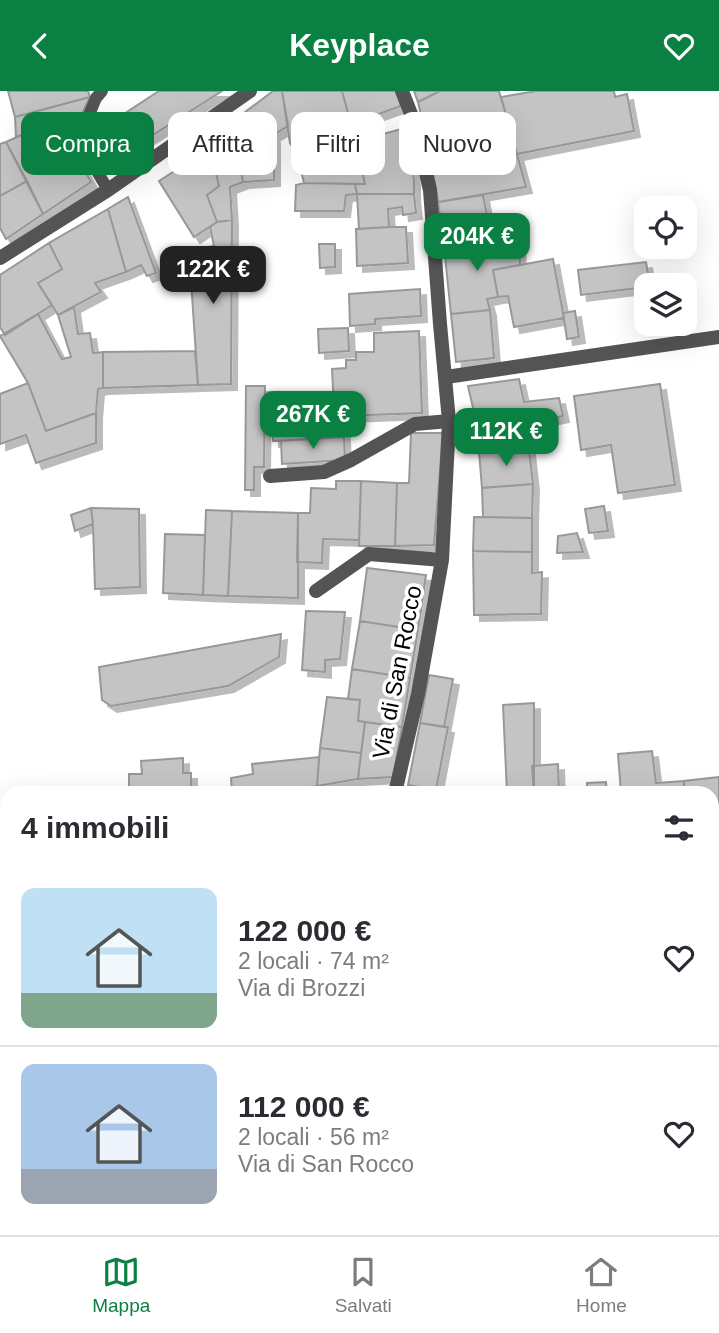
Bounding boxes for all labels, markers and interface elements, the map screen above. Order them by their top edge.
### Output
icon: back [21,27,59,65]
text: Keyplace [289,27,430,63]
icon: heart [660,27,698,65]
chip: Compra [21,112,154,175]
chip: Affitta [168,112,277,175]
chip: Filtri [291,112,385,175]
chip: Nuovo [399,112,516,175]
map controls [634,196,697,336]
button: locate [634,196,697,259]
pin: 204K € [420,213,534,273]
text: 204K € [440,223,514,249]
pin: 122K € [156,247,270,306]
text: 122K € [176,256,250,282]
button: layers [634,273,697,336]
pin: 267K € [256,391,370,451]
text: 267K € [276,401,350,427]
pin: 112K € [449,409,563,468]
text: 112K € [470,418,542,444]
street label: Via di San Rocco [367,583,427,761]
icon: filters [660,809,698,847]
text: 4 immobili [21,811,169,844]
text: 122 000 € [238,914,371,947]
icon: home [77,916,161,1000]
icon: heart [660,939,698,977]
text: 2 locali · 74 m² [238,948,389,974]
text: Via di Brozzi [238,975,365,1001]
text: 112 000 € [238,1090,370,1123]
icon: home [77,1092,161,1176]
icon: heart [660,1115,698,1153]
text: 2 locali · 56 m² [238,1124,389,1150]
text: Via di San Rocco [238,1151,414,1177]
tab: Mappa [92,1253,150,1317]
tab: Salvati [335,1253,392,1317]
tab: Home [576,1253,627,1317]

